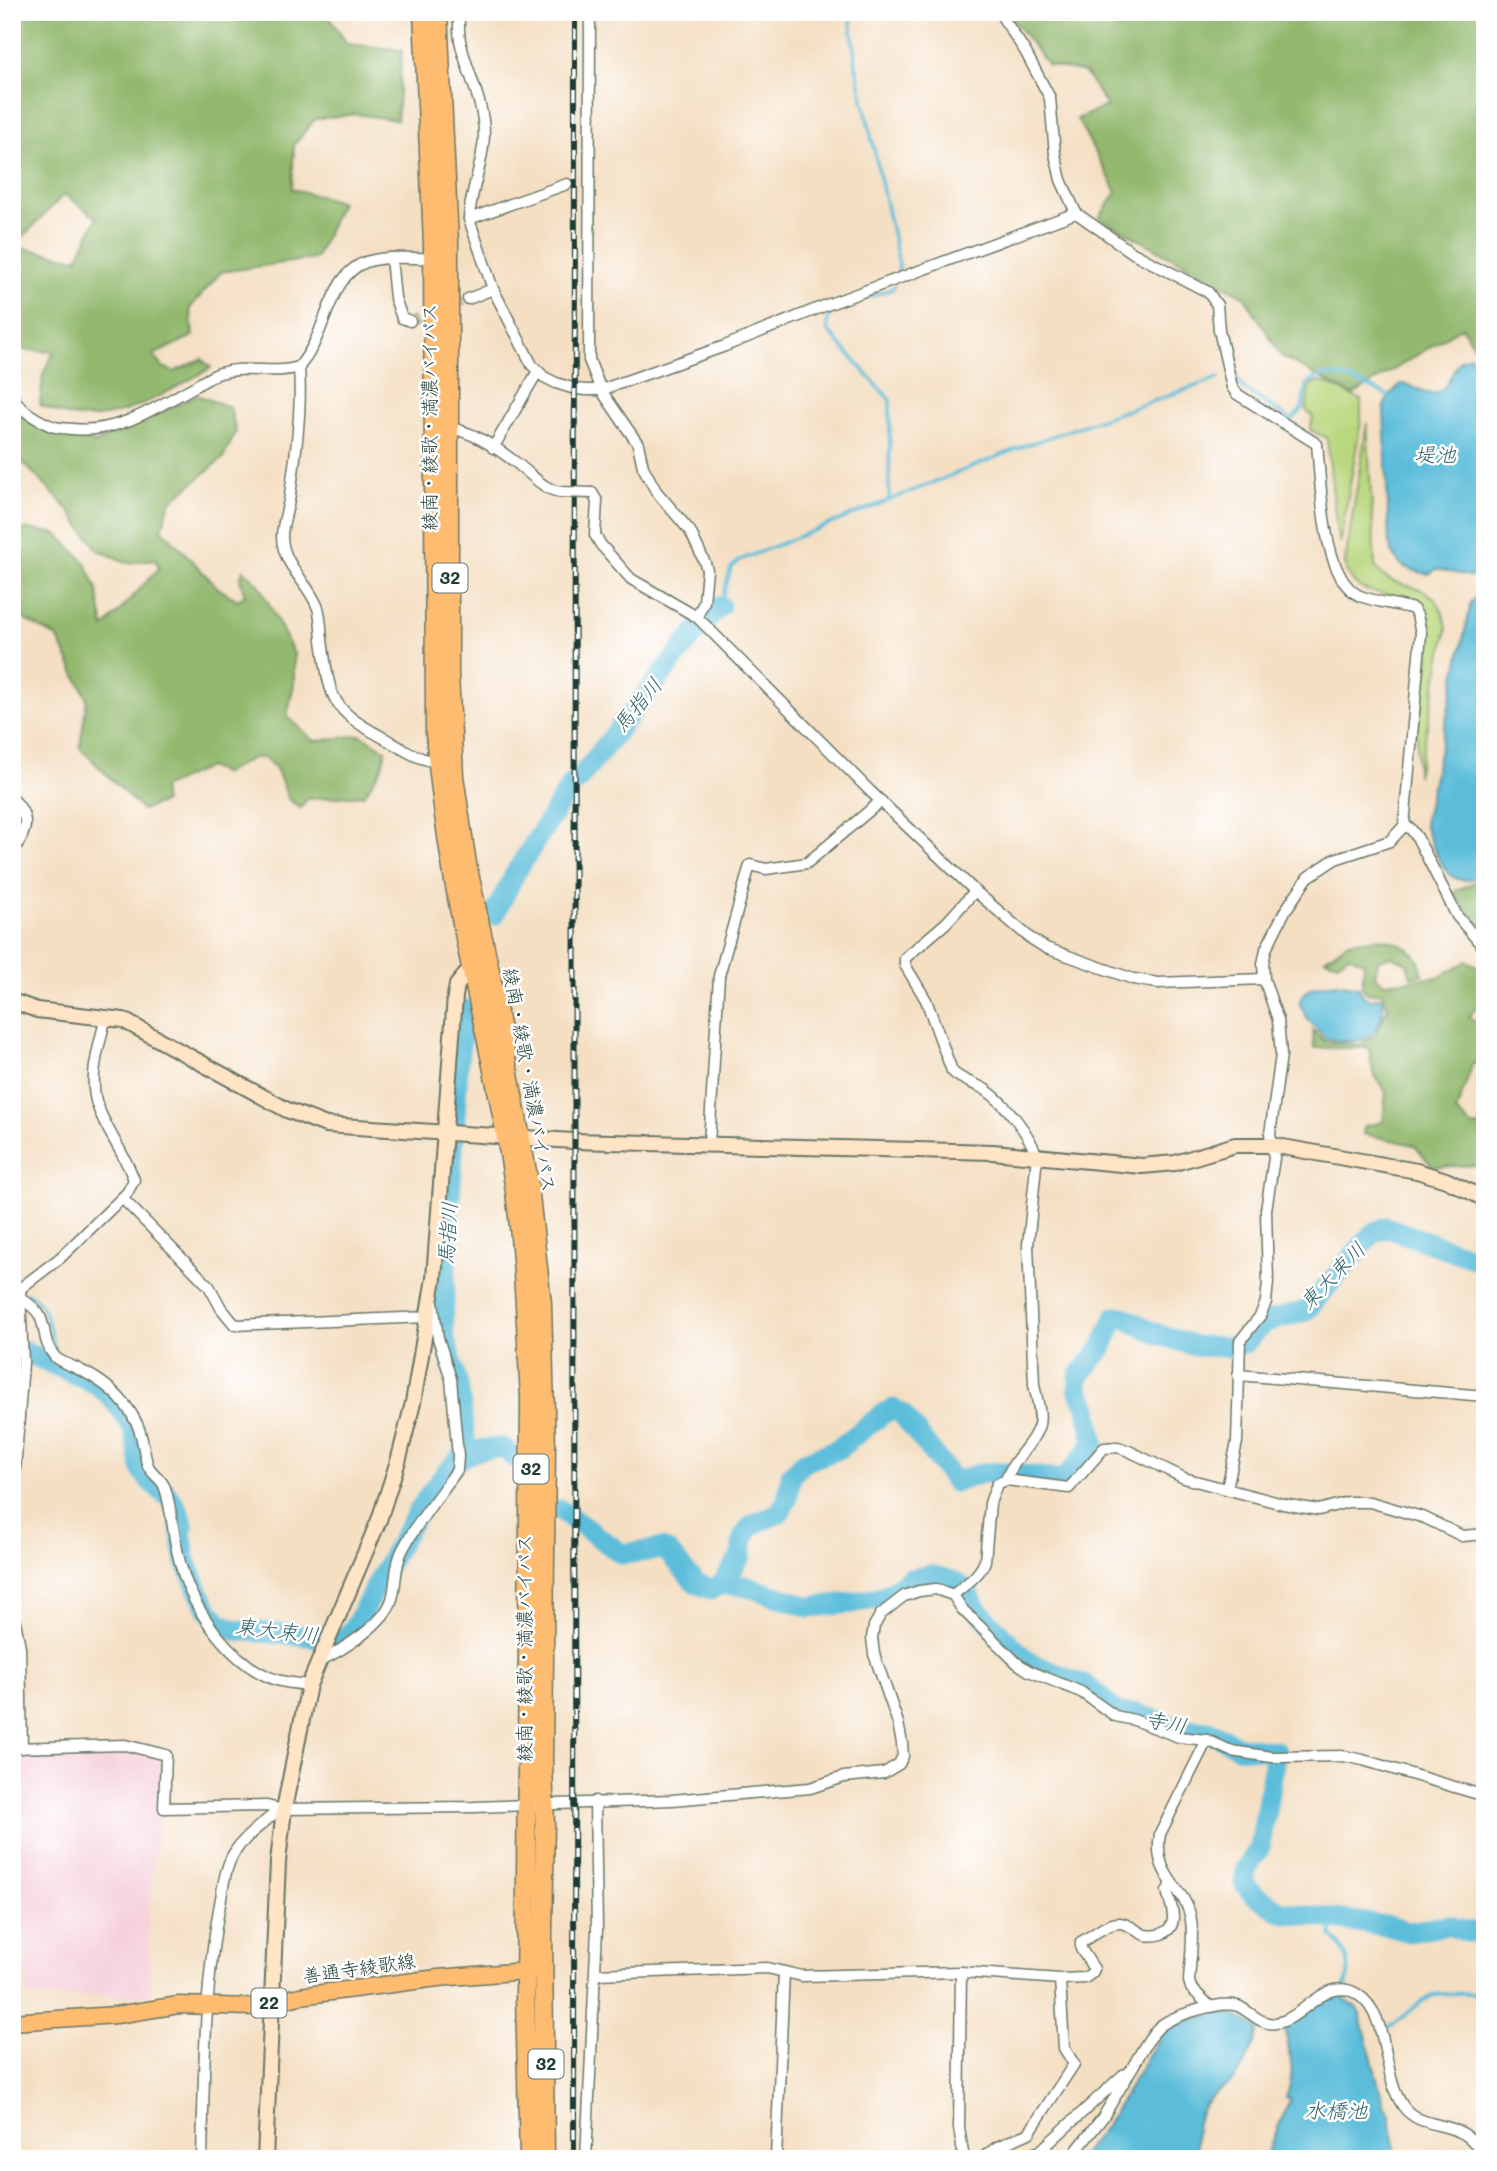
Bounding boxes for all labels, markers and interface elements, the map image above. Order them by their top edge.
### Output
street label: 綾南・綾歌・満濃バイパス [416,303,441,531]
water label: 堤池 [1414,440,1457,467]
road number: 32 [433,564,468,592]
water label: 馬指川 [606,671,667,737]
street label: 綾南・綾歌・満濃バイパス [498,966,563,1194]
water label: 馬指川 [431,1201,462,1265]
water label: 東大束川 [1293,1235,1371,1315]
road number: 32 [514,1454,548,1484]
street label: 綾南・綾歌・満濃バイパス [511,1534,536,1762]
water label: 東大束川 [234,1611,321,1648]
water label: 寺川 [1143,1704,1189,1739]
street label: 善通寺綾歌線 [301,1947,417,1988]
road number: 22 [252,1989,286,2018]
road number: 32 [528,2050,564,2078]
water label: 水橋池 [1305,2096,1368,2123]

